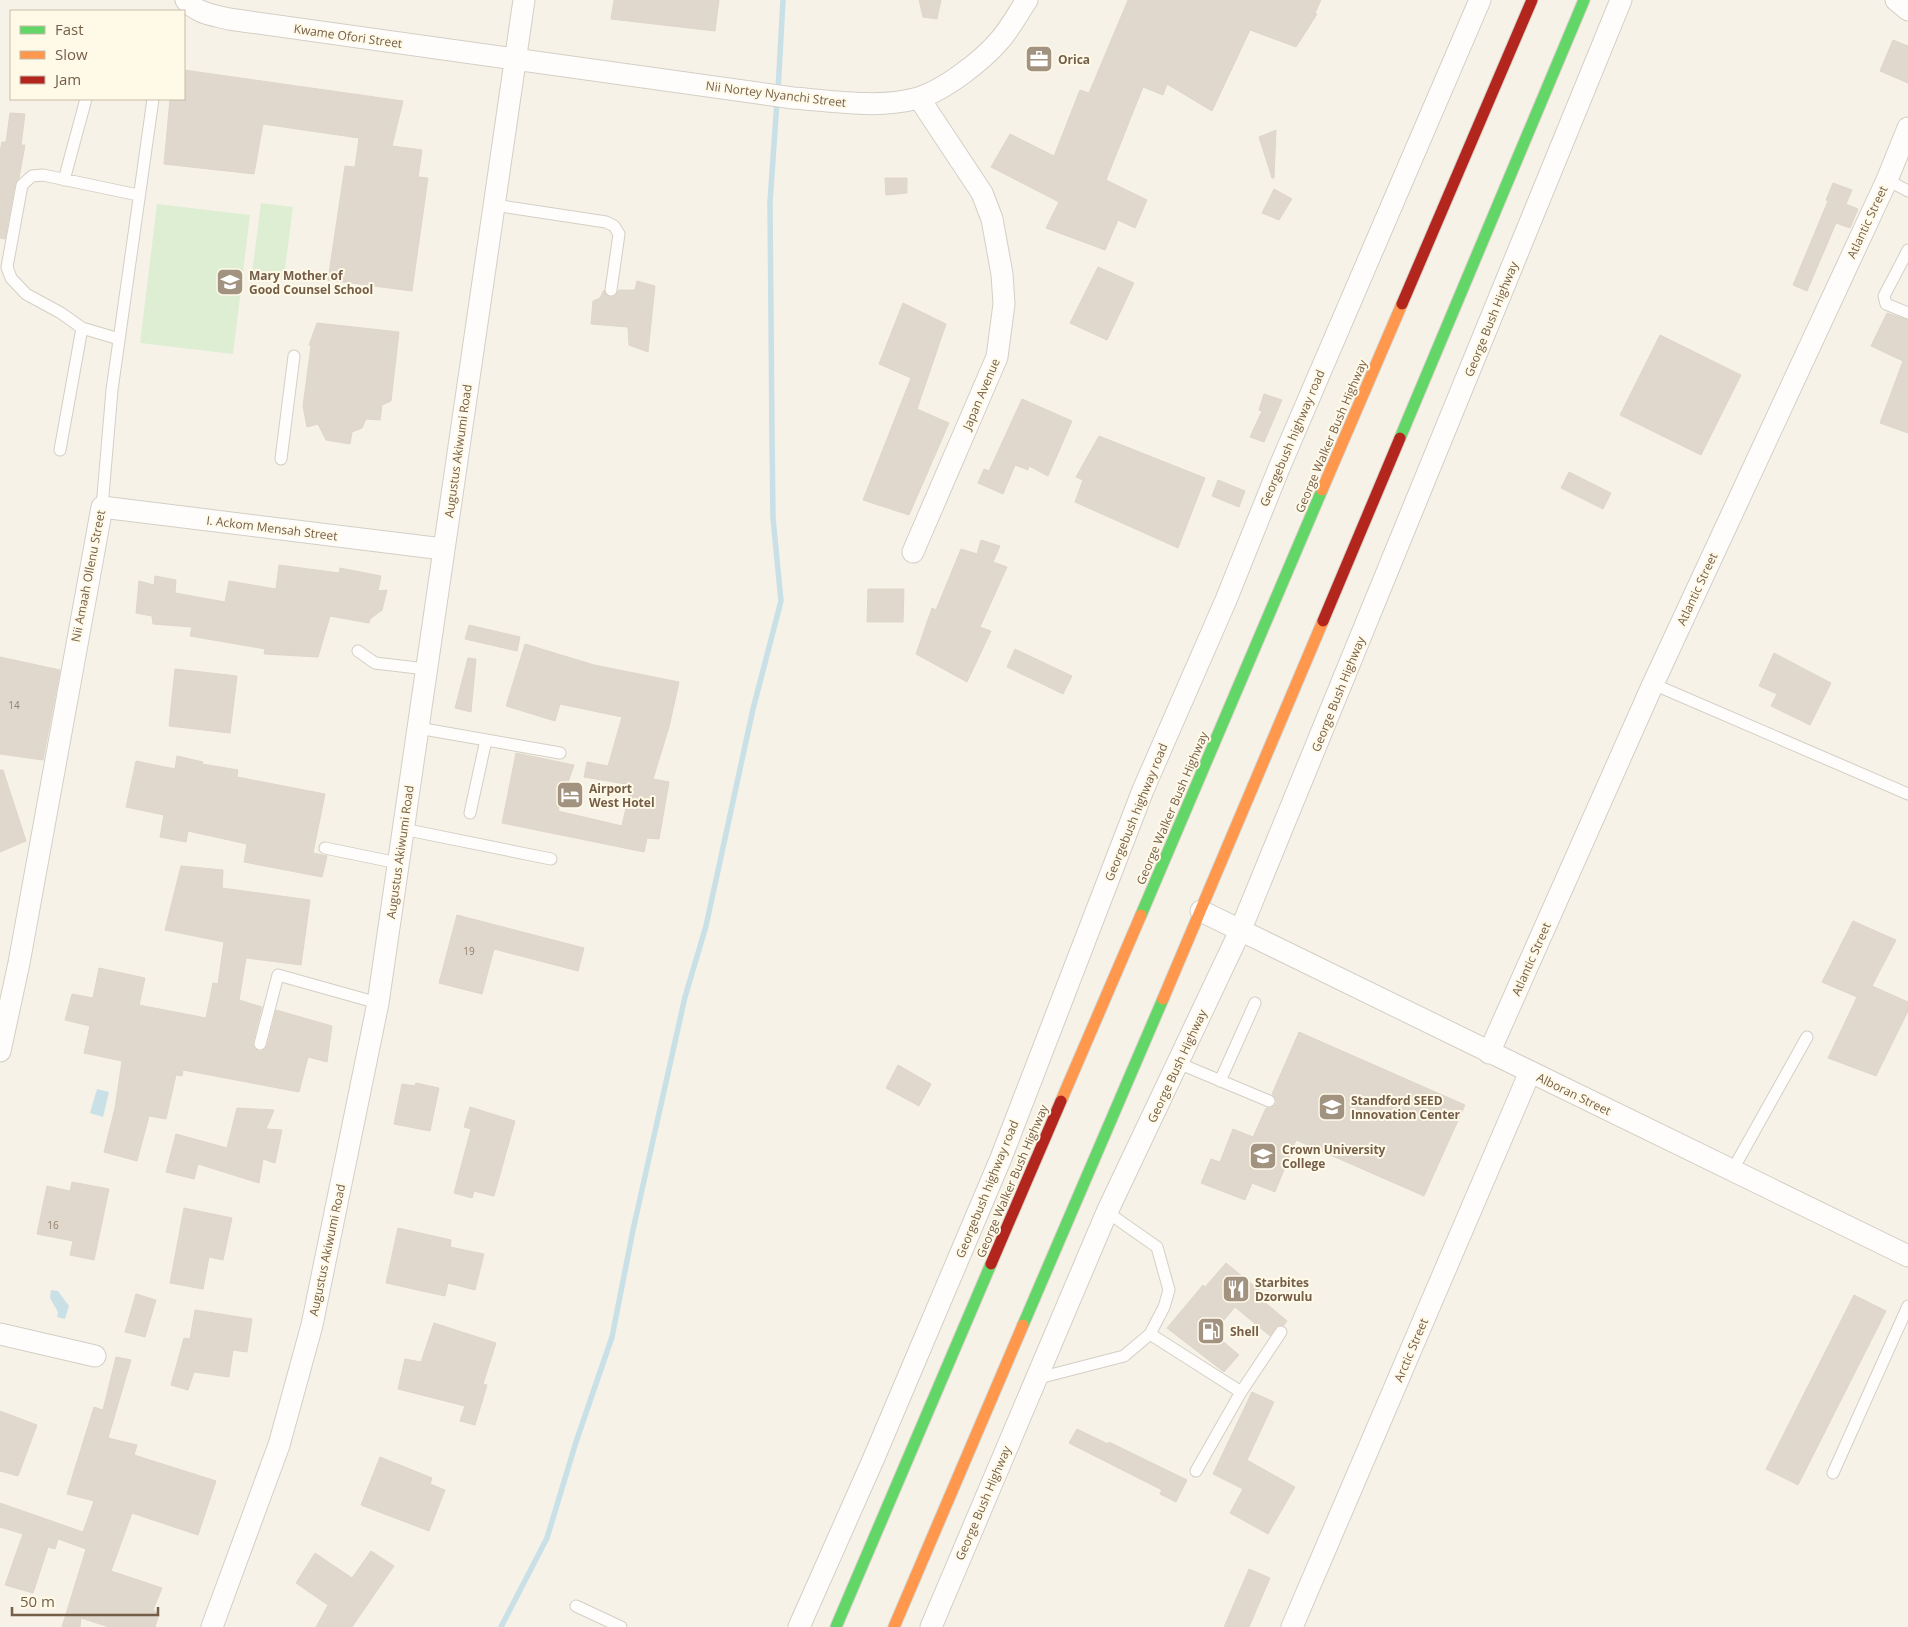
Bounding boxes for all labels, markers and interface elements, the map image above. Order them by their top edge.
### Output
legend [10,10,185,100]
text: Fast [55,19,84,39]
street label: Kwame Ofori Street [293,20,403,52]
text: Slow [55,44,88,64]
office icon: Orica [1024,44,1054,74]
place label: Orica [1058,51,1090,68]
text: Jam [53,69,81,89]
street label: Nii Nortey Nyanchi Street [705,77,847,111]
street label: Atlantic Street [1843,183,1891,261]
street label: George Bush Highway [1460,258,1522,379]
school or university icon: Mary Mother of Good Counsel School [215,267,245,297]
place label: Mary Mother of Good Counsel School [249,267,373,298]
street label: Japan Avenue [958,355,1004,433]
street label: George Walker Bush Highway [1291,356,1371,515]
street label: Georgebush highway road [1255,367,1329,509]
street label: Augustus Akiwumi Road [440,383,476,519]
street label: Nii Amaah Ollenu Street [67,509,109,643]
street label: I. Ackom Mensah Street [205,512,339,544]
street label: Atlantic Street [1673,550,1721,628]
street label: George Bush Highway [1307,633,1369,754]
house number: 14 [8,698,20,712]
street label: George Walker Bush Highway [1132,728,1212,887]
street label: Georgebush highway road [1101,741,1171,883]
hotel icon: Airport West Hotel [555,780,585,810]
place label: Airport West Hotel [589,780,655,811]
street label: Augustus Akiwumi Road [382,784,418,920]
street label: Atlantic Street [1507,920,1555,998]
house number: 19 [463,944,475,958]
street label: George Bush Highway [1143,1006,1211,1125]
street label: Alboran Street [1534,1069,1614,1119]
school or university icon: Standford SEED Innovation Center [1317,1092,1347,1122]
place label: Standford SEED Innovation Center [1351,1092,1460,1123]
street label: George Walker Bush Highway [972,1101,1052,1260]
street label: Georgebush highway road [952,1118,1022,1260]
school or university icon: Crown University College [1248,1141,1278,1171]
place label: Crown University College [1282,1141,1386,1172]
street label: Augustus Akiwumi Road [305,1182,349,1318]
house number: 16 [47,1218,59,1232]
restaurant icon: Starbites Dzorwulu [1221,1274,1251,1304]
place label: Starbites Dzorwulu [1255,1274,1312,1305]
street label: Arctic Street [1390,1315,1432,1385]
fuel station icon: Shell [1196,1316,1226,1346]
place label: Shell [1230,1323,1259,1340]
street label: George Bush Highway [951,1442,1015,1563]
scale bar [12,1584,159,1616]
text: 50 m [20,1591,55,1611]

